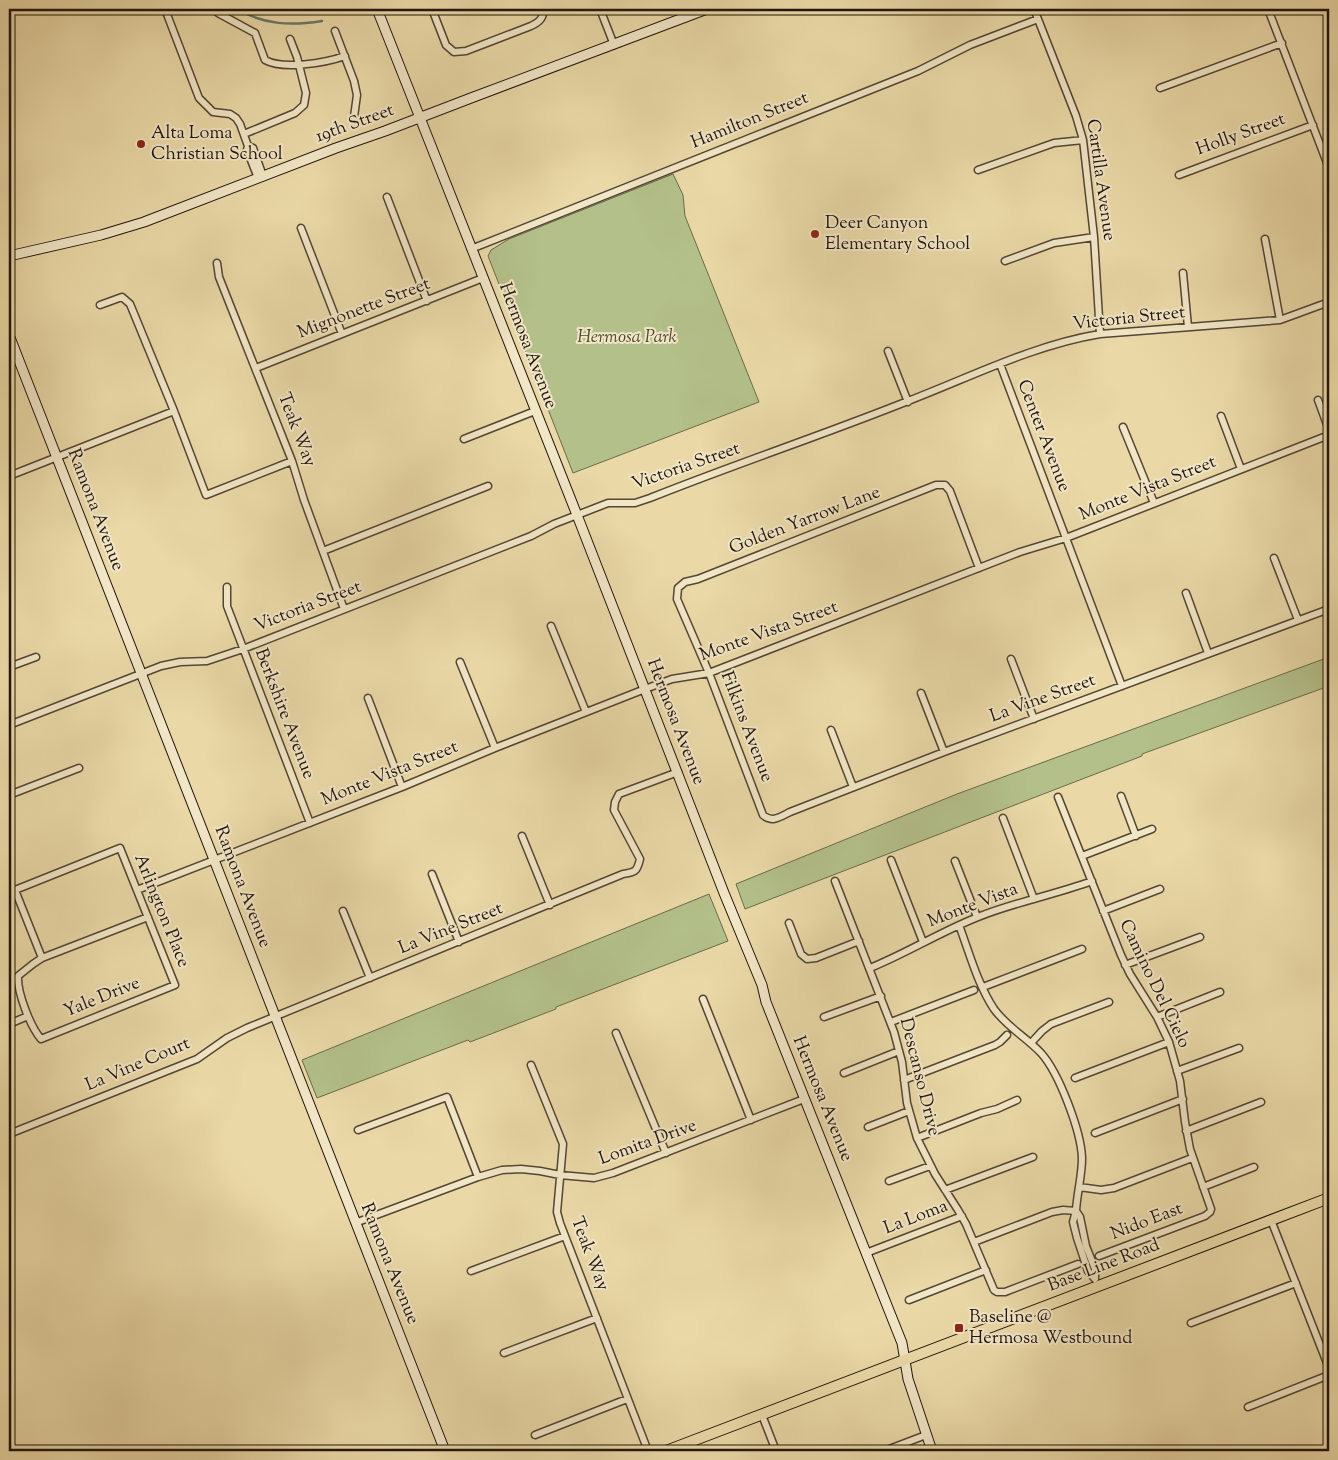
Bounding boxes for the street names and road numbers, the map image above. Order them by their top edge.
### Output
street label: Hamilton Street [687,86,813,156]
street label: 19th Street [312,98,398,150]
street label: Holly Street [1193,107,1289,163]
street label: Cartilla Avenue [1079,117,1121,243]
street label: Mignonette Street [294,272,434,346]
street label: Hermosa Avenue [491,279,563,413]
street label: Victoria Street [1071,300,1187,338]
street label: Center Avenue [1010,376,1076,496]
street label: Teak Way [270,389,322,471]
street label: Victoria Street [628,436,744,498]
street label: Ramona Avenue [60,445,130,575]
street label: Monte Vista Street [1076,450,1220,528]
street label: Golden Yarrow Lane [726,480,884,562]
street label: Victoria Street [251,575,365,639]
street label: Monte Vista Street [696,595,842,669]
street label: Berkshire Avenue [247,645,321,783]
street label: Hermosa Avenue [639,655,711,789]
street label: Filkins Avenue [713,668,779,786]
street label: La Vine Street [987,668,1099,730]
street label: Monte Vista Street [318,735,462,813]
street label: Ramona Avenue [207,822,277,952]
street label: Arlington Place [126,850,196,972]
street label: Monte Vista [924,877,1022,935]
street label: La Vine Street [395,896,507,962]
street label: Camino Del Cielo [1112,915,1197,1053]
street label: Yale Drive [60,971,144,1025]
street label: Descanso Drive [892,1015,946,1139]
street label: La Vine Court [82,1031,194,1099]
street label: Hermosa Avenue [785,1032,859,1166]
street label: Lomita Drive [596,1113,700,1173]
street label: La Loma [880,1194,952,1242]
street label: Nido East [1107,1196,1187,1248]
street label: Ramona Avenue [353,1199,425,1329]
street label: Teak Way [563,1213,615,1295]
street label: Base Line Road [1044,1233,1164,1299]

